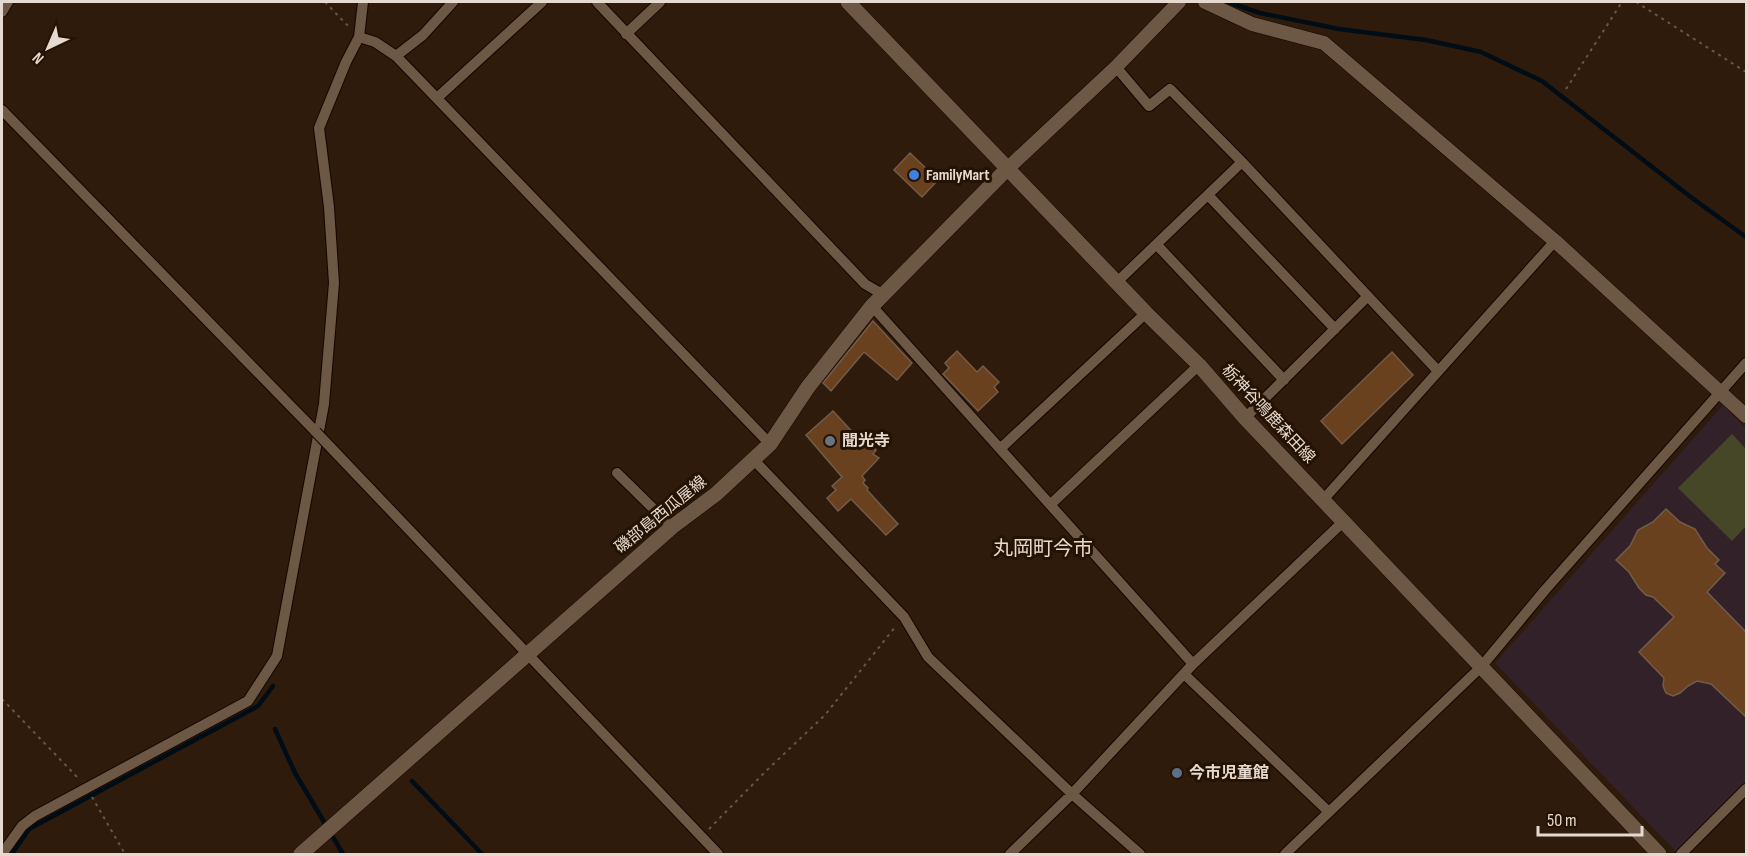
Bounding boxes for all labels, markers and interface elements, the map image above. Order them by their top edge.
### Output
north arrow [18,18,78,78]
text: N [29,48,48,68]
place label: FamilyMart [926,166,990,185]
marker: FamilyMart [907,168,921,182]
street label: 栃神谷鳴鹿森田線 [1217,361,1319,467]
place label: 聞光寺 [842,432,890,451]
marker: 聞光寺 [823,434,837,448]
street label: 磯部島西瓜屋線 [611,472,711,558]
district label: 丸岡町今市 [993,537,1093,561]
place label: 今市児童館 [1189,764,1269,783]
marker: 今市児童館 [1170,766,1184,780]
scale bar [1538,799,1642,837]
text: 50 m [1547,810,1577,831]

